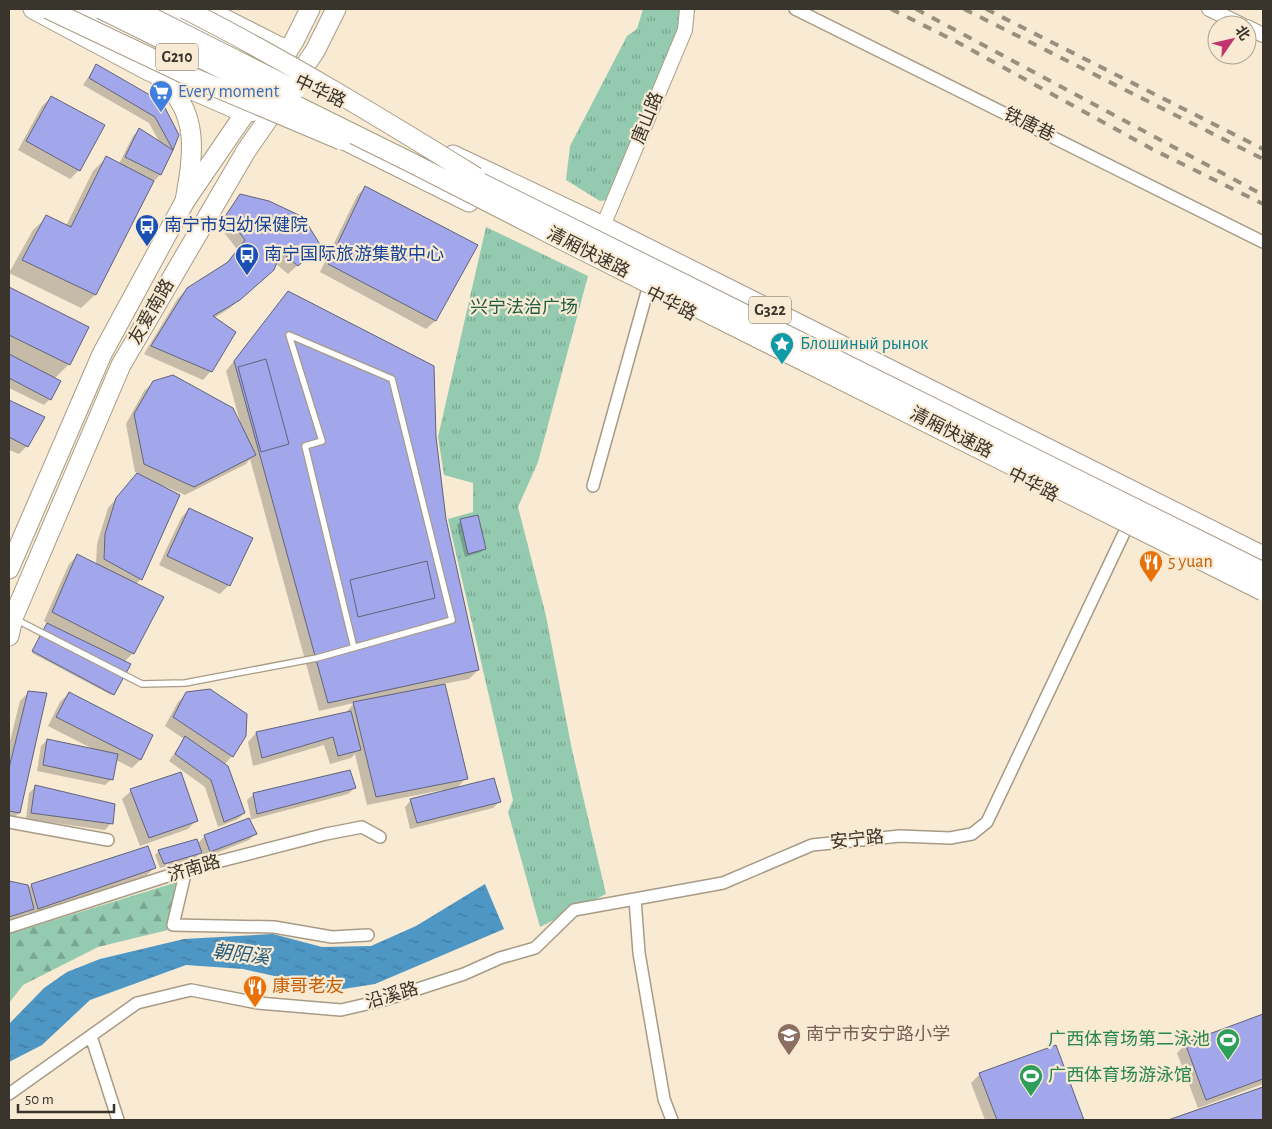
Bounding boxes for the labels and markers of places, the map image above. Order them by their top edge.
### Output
supermarket icon: Every moment [148,79,174,113]
place label: Every moment [178,83,280,101]
bus stop icon: 南宁市妇幼保健院 [134,213,160,247]
place label: 南宁市妇幼保健院 [164,215,308,235]
bus stop icon: 南宁国际旅游集散中心 [234,242,260,276]
place label: 南宁国际旅游集散中心 [264,244,444,264]
place icon: Блошиный рынок [769,331,795,365]
place label: Блошиный рынок [800,335,929,353]
restaurant icon: 5 yuan [1138,549,1164,583]
place label: 5 yuan [1168,553,1213,571]
restaurant icon: 康哥老友 [242,974,268,1008]
place label: 康哥老友 [272,976,344,996]
school or university icon: 南宁市安宁路小学 [776,1022,802,1056]
place label: 南宁市安宁路小学 [806,1024,950,1044]
sports icon: 广西体育场第二泳池 [1215,1027,1241,1061]
place label: 广西体育场第二泳池 [1048,1029,1210,1049]
sports icon: 广西体育场游泳馆 [1018,1063,1044,1097]
place label: 广西体育场游泳馆 [1048,1065,1192,1085]

